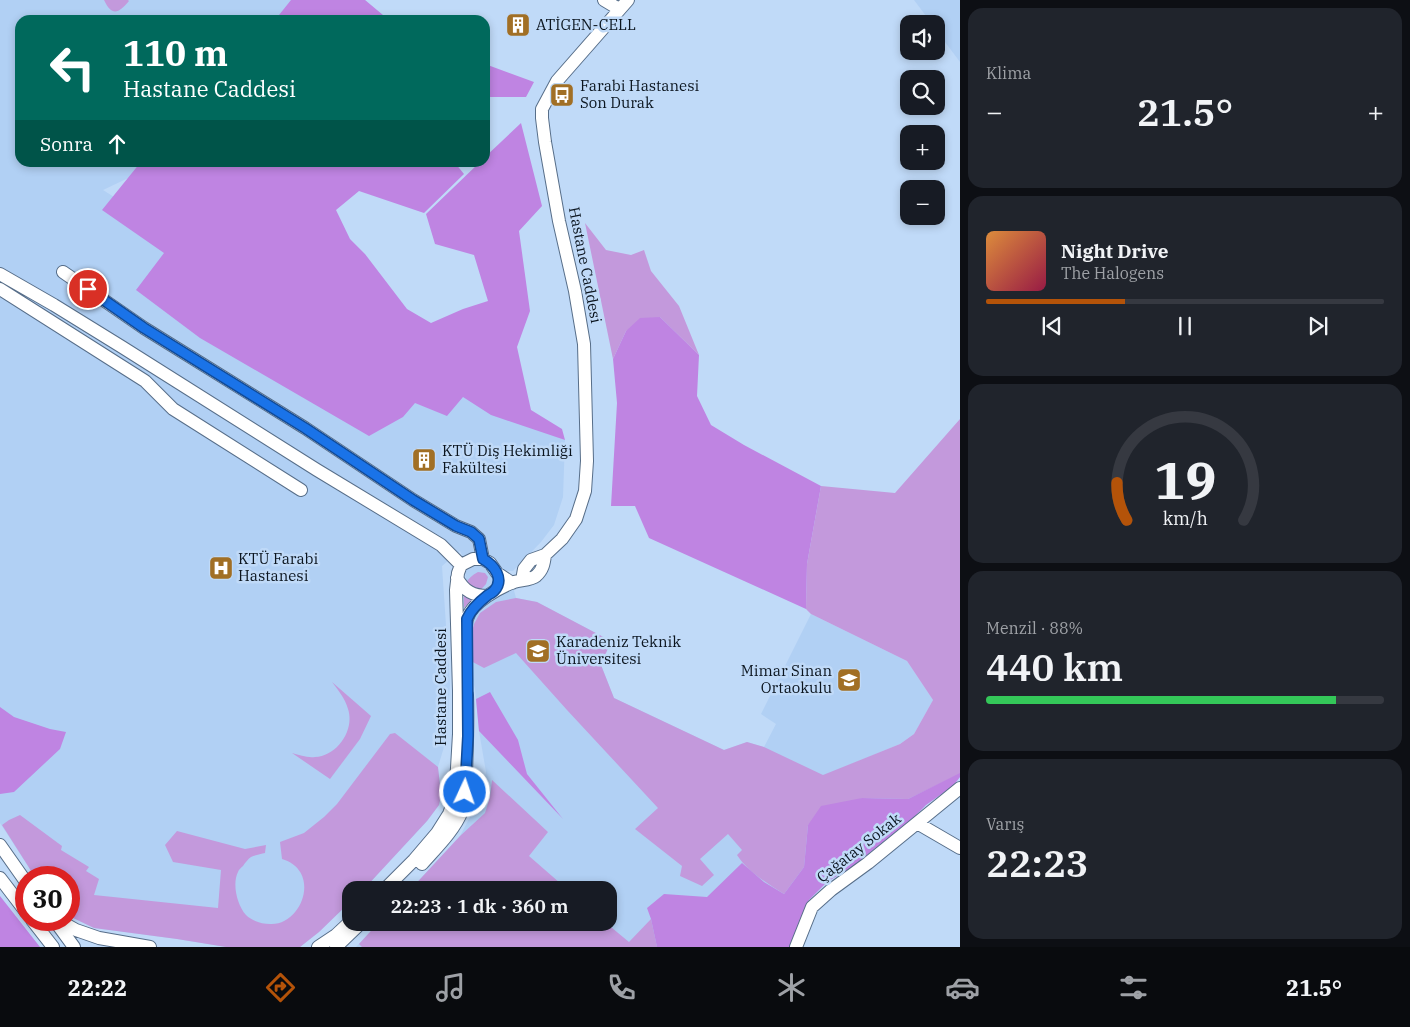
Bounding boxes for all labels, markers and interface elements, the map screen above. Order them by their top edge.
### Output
building icon: ATİGEN-CELL [505,12,531,38]
place label: ATİGEN-CELL [536,15,636,34]
map controls [900,15,945,225]
button: sound [900,15,945,60]
text: 110 m [123,30,228,76]
icon: left [40,35,105,100]
text: Klima [986,63,1031,83]
button: search [900,70,945,115]
text: Hastane Caddesi [123,74,296,103]
place label: Farabi Hastanesi Son Durak [580,76,699,112]
bus stop icon: Farabi Hastanesi Son Durak [549,82,575,108]
text: 21.5° [1137,87,1233,136]
text: − [986,93,1003,130]
text: + [1367,93,1384,130]
button: + [900,125,945,170]
icon: ahead [103,130,131,158]
text: Sonra [40,132,93,156]
button: − [900,180,945,225]
street label: Hastane Caddesi [565,205,606,325]
text: Night Drive [1061,239,1169,263]
text: The Halogens [1061,263,1164,283]
pin [67,268,109,310]
icon: arrive [74,275,102,303]
icon: previous [1038,312,1066,340]
icon: pause [1171,312,1199,340]
icon: next [1304,312,1332,340]
place label: KTÜ Diş Hekimliği Fakültesi [442,441,573,477]
text: 19 [1154,446,1216,513]
building icon: KTÜ Diş Hekimliği Fakültesi [411,447,437,473]
text: km/h [1162,507,1208,530]
place label: KTÜ Farabi Hastanesi [238,549,319,585]
hospital icon: KTÜ Farabi Hastanesi [208,555,234,581]
text: Menzil · 88% [986,618,1083,638]
street label: Hastane Caddesi [431,628,450,746]
place label: Karadeniz Teknik Üniversitesi [556,632,681,668]
school or university icon: Karadeniz Teknik Üniversitesi [525,638,551,664]
text: 440 km [986,642,1123,691]
place label: Mimar Sinan Ortaokulu [741,661,832,697]
school or university icon: Mimar Sinan Ortaokulu [836,667,862,693]
position arrow [438,765,490,817]
street label: Çağatay Sokak [813,809,905,886]
text: Varış [986,814,1024,834]
text: 22:23 [986,838,1089,887]
speed limit sign: 30 [15,866,80,931]
text: 22:23 · 1 dk · 360 m [390,894,569,918]
icon: directions [263,970,298,1005]
icon: music [433,970,468,1005]
icon: phone [604,970,639,1005]
icon: climate [774,970,809,1005]
icon: car [945,970,980,1005]
icon: filters [1116,970,1151,1005]
text: 22:22 [68,973,127,1002]
text: 21.5° [1286,973,1342,1002]

